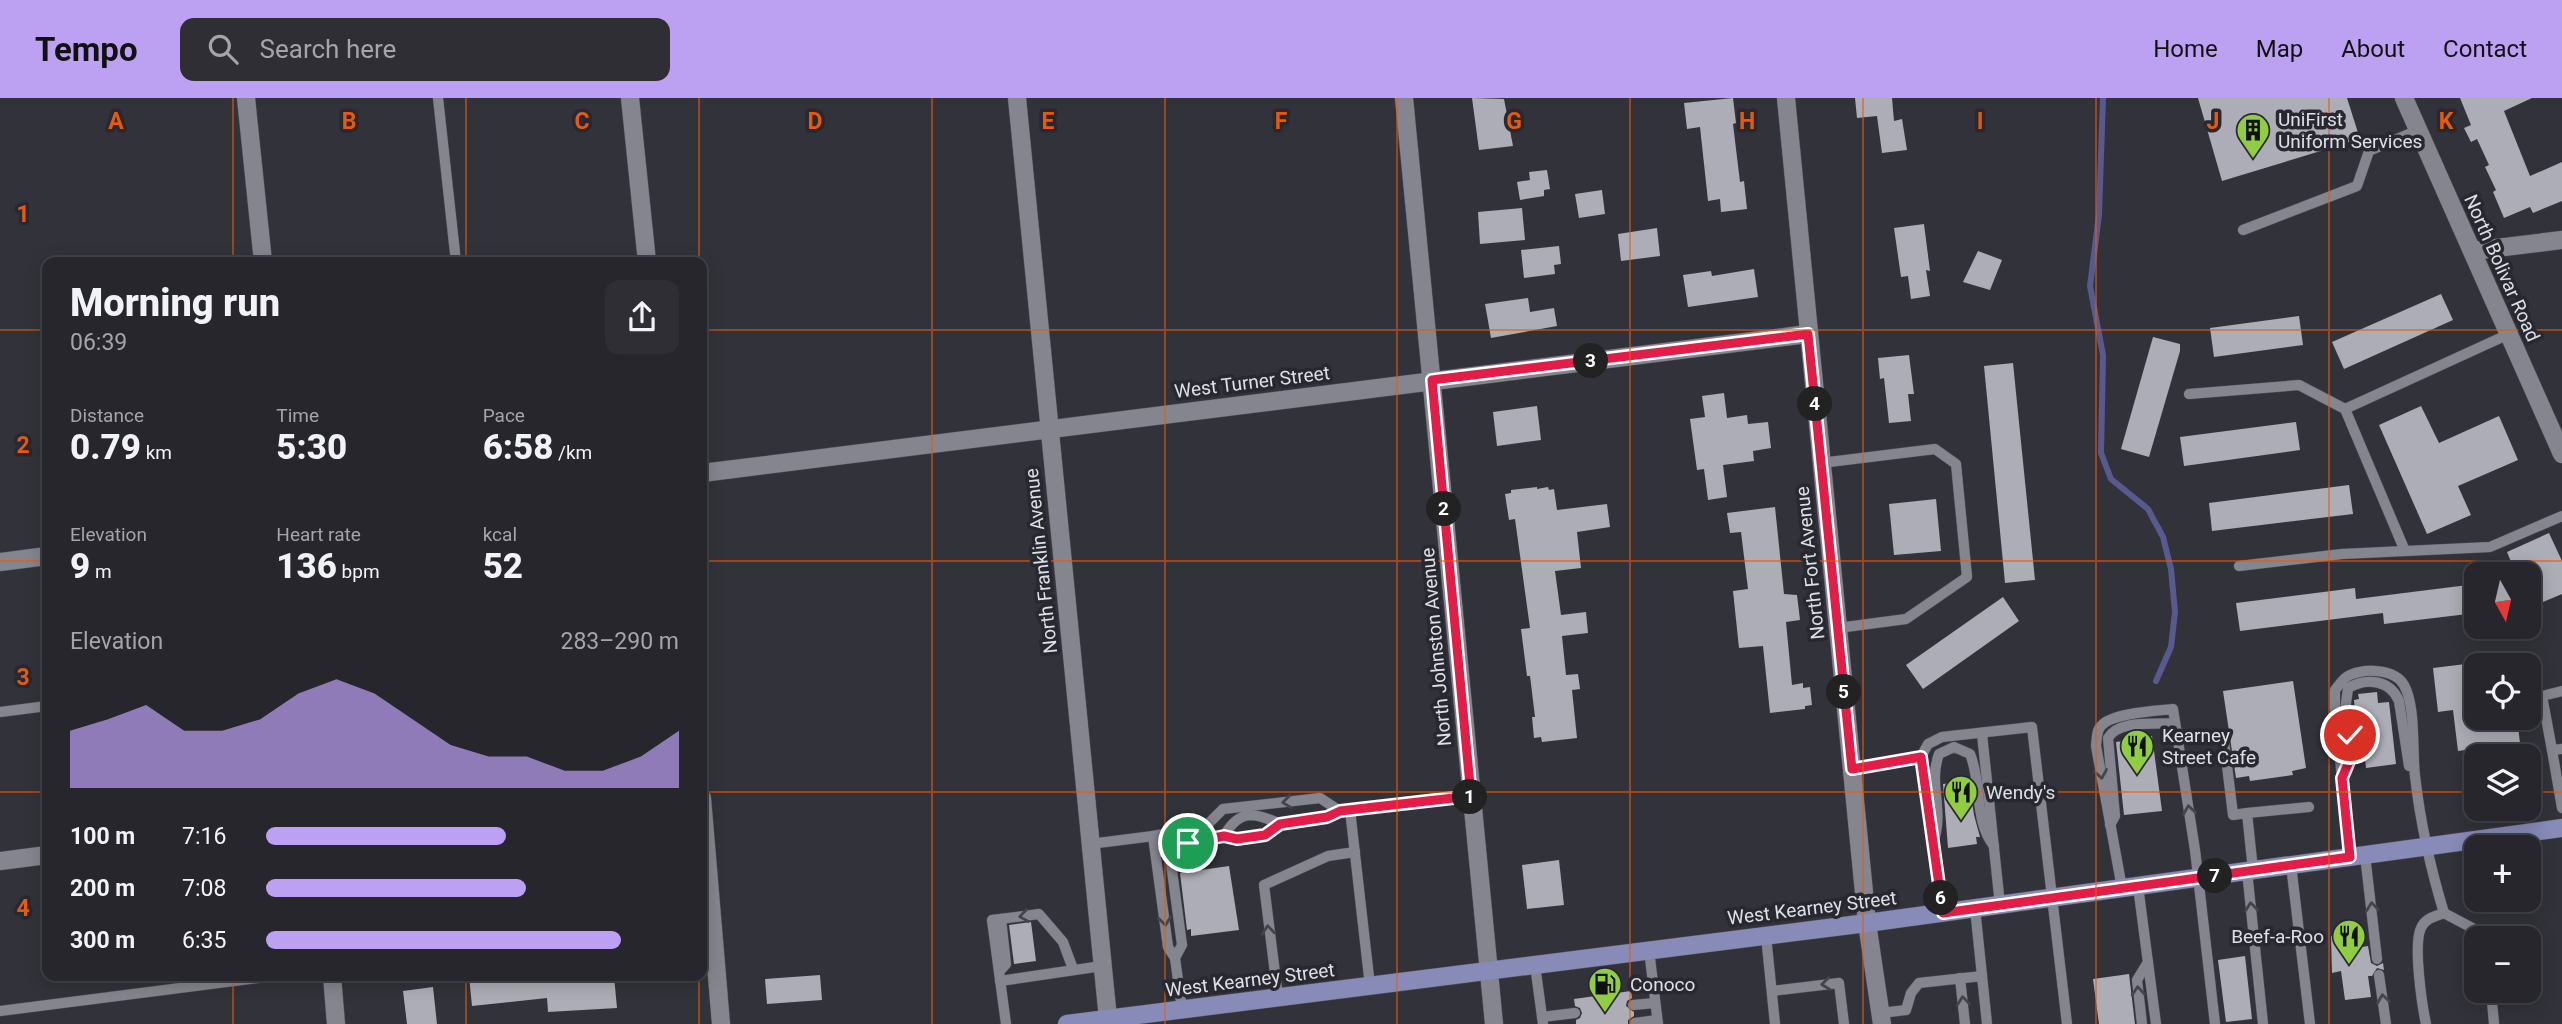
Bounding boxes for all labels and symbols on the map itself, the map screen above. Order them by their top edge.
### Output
text: A [108,108,124,135]
text: B [342,108,356,135]
text: C [574,108,590,135]
text: D [808,108,822,135]
text: E [1042,108,1055,135]
text: F [1275,108,1288,135]
text: G [1506,108,1522,135]
text: H [1739,108,1755,135]
text: I [1977,108,1983,135]
text: J [2207,108,2219,135]
place label: UniFirst Uniform Services [2278,108,2422,153]
text: K [2439,108,2454,135]
building icon: UniFirst Uniform Services [2234,111,2272,160]
street label: North Bolivar Road [2459,191,2545,345]
text: 1 [16,201,30,228]
pin: 3 [1574,344,1608,378]
street label: West Turner Street [1173,361,1331,403]
pin: 4 [1798,386,1832,422]
text: 2 [16,432,30,459]
street label: North Franklin Avenue [1020,467,1062,655]
street label: North Fort Avenue [1791,485,1829,641]
pin: 2 [1426,492,1462,526]
street label: North Johnston Avenue [1416,547,1456,747]
north arrow [2464,562,2541,639]
text: 3 [16,664,30,691]
pin: 5 [1826,674,1862,710]
pin [2320,705,2380,765]
place label: Kearney Street Cafe [2162,724,2256,769]
restaurant icon: Kearney Street Cafe [2118,727,2156,776]
one-way arrow [2093,768,2108,780]
restaurant icon: Wendy's [1942,773,1980,822]
pin: 1 [1452,780,1488,814]
place label: Wendy's [1986,781,2055,804]
one-way arrow [1281,794,1292,809]
one-way arrow [2182,804,2197,816]
pin [1158,813,1218,873]
pin: 7 [2198,858,2232,894]
pin: 6 [1924,880,1958,916]
street label: West Kearney Street [1726,886,1898,930]
text: 4 [16,895,30,922]
one-way arrow [2364,901,2379,913]
one-way arrow [2243,902,2258,913]
one-way arrow [1018,908,1030,923]
one-way arrow [1157,915,1172,927]
restaurant icon: Beef-a-Roo [2330,917,2368,966]
one-way arrow [1261,924,1276,936]
place label: Beef-a-Roo [2231,925,2324,948]
street label: West Kearney Street [1164,958,1336,1002]
fuel station icon: Conoco [1586,965,1624,1014]
place label: Conoco [1630,973,1695,996]
one-way arrow [1820,977,1832,992]
one-way arrow [2131,985,2146,997]
one-way arrow [2375,993,2390,1005]
one-way arrow [1955,995,1970,1007]

